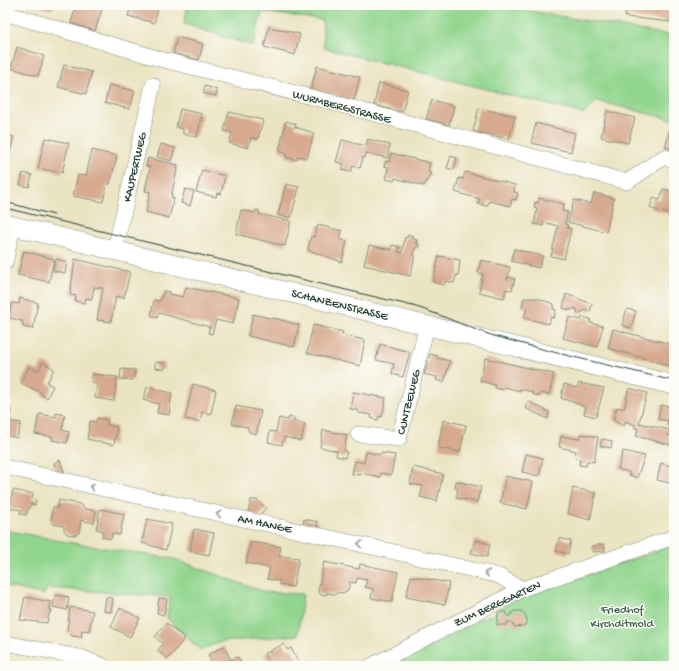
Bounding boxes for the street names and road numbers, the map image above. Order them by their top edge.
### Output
street label: WURMBERGSTRASSE [291,88,393,128]
street label: KAUPERTWEG [121,131,151,204]
street label: SCHANZENSTRASSE [290,287,390,325]
street label: CUNTZEWEG [395,368,425,436]
street label: AM HANGE [236,512,293,538]
street label: ZUM BERGGARTEN [452,578,544,631]

